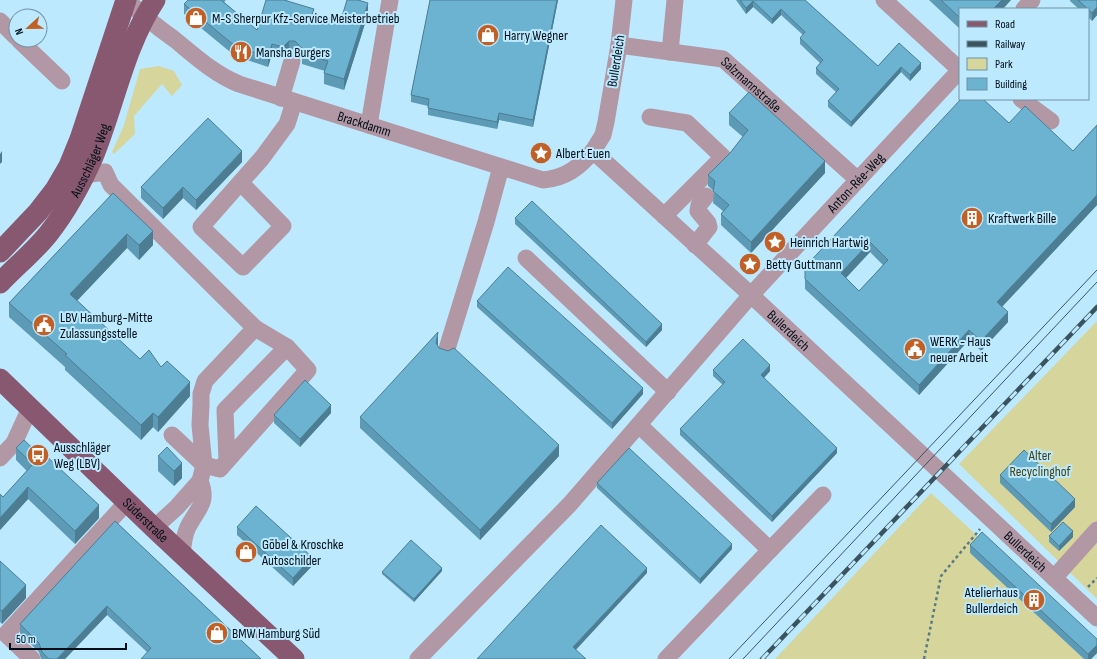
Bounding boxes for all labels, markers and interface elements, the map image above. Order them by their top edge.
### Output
shop icon: M-S Sherpur Kfz-Service Meisterbetrieb [183,5,209,31]
north arrow [8,8,48,48]
legend [959,8,1089,100]
place label: M-S Sherpur Kfz-Service Meisterbetrieb [212,10,400,27]
text: Road [995,17,1015,32]
shop icon: Harry Wegner [475,22,501,48]
text: N [12,26,26,37]
place label: Harry Wegner [504,27,568,44]
street label: Bullerdeich [604,34,628,88]
text: Railway [995,37,1026,52]
restaurant icon: Mansha Burgers [228,39,254,65]
place label: Mansha Burgers [256,44,330,61]
street label: Salzmannstraße [718,53,785,116]
text: Park [995,57,1013,72]
text: Building [995,77,1027,92]
street label: Brackdamm [335,107,393,140]
street label: Ausschläger Weg [66,121,113,201]
place icon: Albert Euen [528,140,554,166]
place label: Albert Euen [555,145,610,162]
street label: Anton-Rée-Weg [823,149,888,217]
building icon: Kraftwerk Bille [959,205,985,231]
place label: Kraftwerk Bille [988,210,1056,227]
place icon: Heinrich Hartwig [762,229,788,255]
place label: Heinrich Hartwig [790,234,869,251]
place icon: Betty Guttmann [737,251,763,277]
place label: Betty Guttmann [766,256,842,273]
street label: Bullerdeich [764,306,814,354]
place label: LBV Hamburg-Mitte Zulassungsstelle [60,309,153,342]
public building icon: LBV Hamburg-Mitte Zulassungsstelle [31,312,57,338]
place label: WERK - Haus neuer Arbeit [930,333,991,366]
public building icon: WERK - Haus neuer Arbeit [902,336,928,362]
place label: Ausschläger Weg (LBV) [53,439,111,472]
bus stop icon: Ausschläger Weg (LBV) [25,442,51,468]
park label: Alter Recyclinghof [1009,447,1072,480]
street label: Süderstraße [119,494,172,546]
street label: Bullerdeich [1001,527,1051,575]
place label: Göbel & Kroschke Autoschilder [261,536,344,569]
shop icon: Göbel & Kroschke Autoschilder [233,539,259,565]
place label: Atelierhaus Bullerdeich [964,584,1018,617]
building icon: Atelierhaus Bullerdeich [1021,587,1047,613]
shop icon: BMW Hamburg Süd [204,620,230,646]
scale bar [10,625,126,651]
place label: BMW Hamburg Süd [232,625,320,642]
text: 50 m [16,632,36,647]

